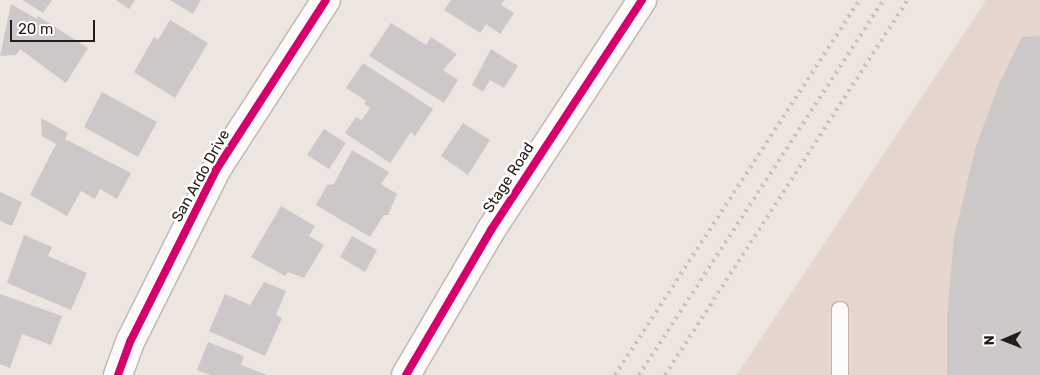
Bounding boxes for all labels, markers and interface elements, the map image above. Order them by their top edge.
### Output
scale bar [12,10,98,42]
text: 20 m [18,20,53,38]
street label: San Ardo Drive [168,126,234,226]
street label: Stage Road [480,140,538,216]
north arrow [980,315,1030,365]
text: N [981,335,998,345]

